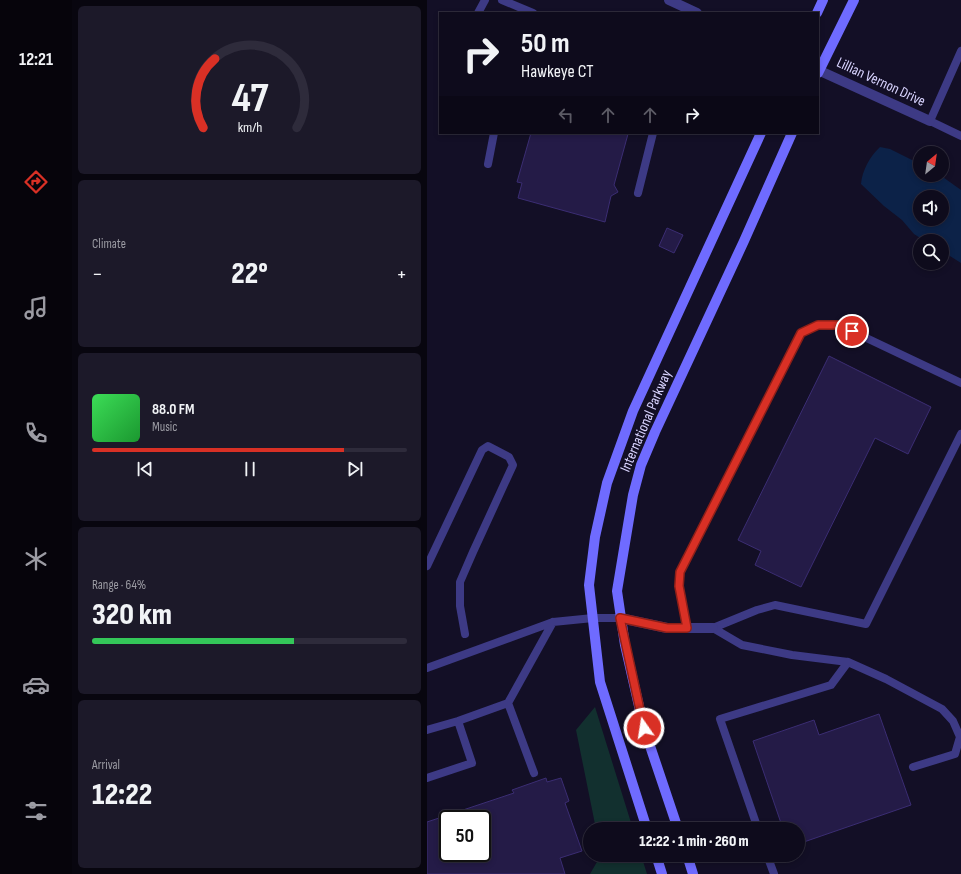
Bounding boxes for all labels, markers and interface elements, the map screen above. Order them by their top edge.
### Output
text: 50 m [521,27,570,60]
icon: right [455,28,507,80]
text: 12:21 [19,49,53,70]
street label: Lillian Vernon Drive [834,53,928,111]
text: Hawkeye CT [521,61,594,82]
text: 47 [231,74,269,123]
icon: left [555,104,577,126]
icon: ahead [597,104,619,126]
icon: ahead [639,104,661,126]
icon: right [681,104,703,126]
text: km/h [237,118,262,135]
north arrow [913,146,949,182]
map controls [913,146,949,270]
icon: directions [22,168,50,196]
button: sound [913,190,949,226]
button: search [913,234,949,270]
text: Climate [92,236,126,252]
text: 22° [231,256,268,292]
text: − [92,261,103,288]
text: + [396,261,407,288]
icon: music [22,294,50,322]
pin [835,314,869,348]
icon: arrive [841,320,863,342]
street label: International Parkway [616,367,676,475]
text: 88.0 FM [152,400,194,419]
icon: phone [22,419,50,447]
text: Music [152,419,177,435]
icon: previous [134,458,156,480]
icon: pause [239,458,261,480]
icon: next [344,458,366,480]
icon: climate [22,545,50,573]
text: Range · 64% [92,577,146,593]
text: 320 km [92,597,172,633]
icon: car [22,671,50,699]
position arrow [623,707,665,749]
text: Arrival [92,757,120,773]
text: 12:22 [92,777,152,813]
icon: filters [22,797,50,825]
speed limit sign: 50 [439,810,491,862]
text: 12:22 · 1 min · 260 m [639,832,749,851]

